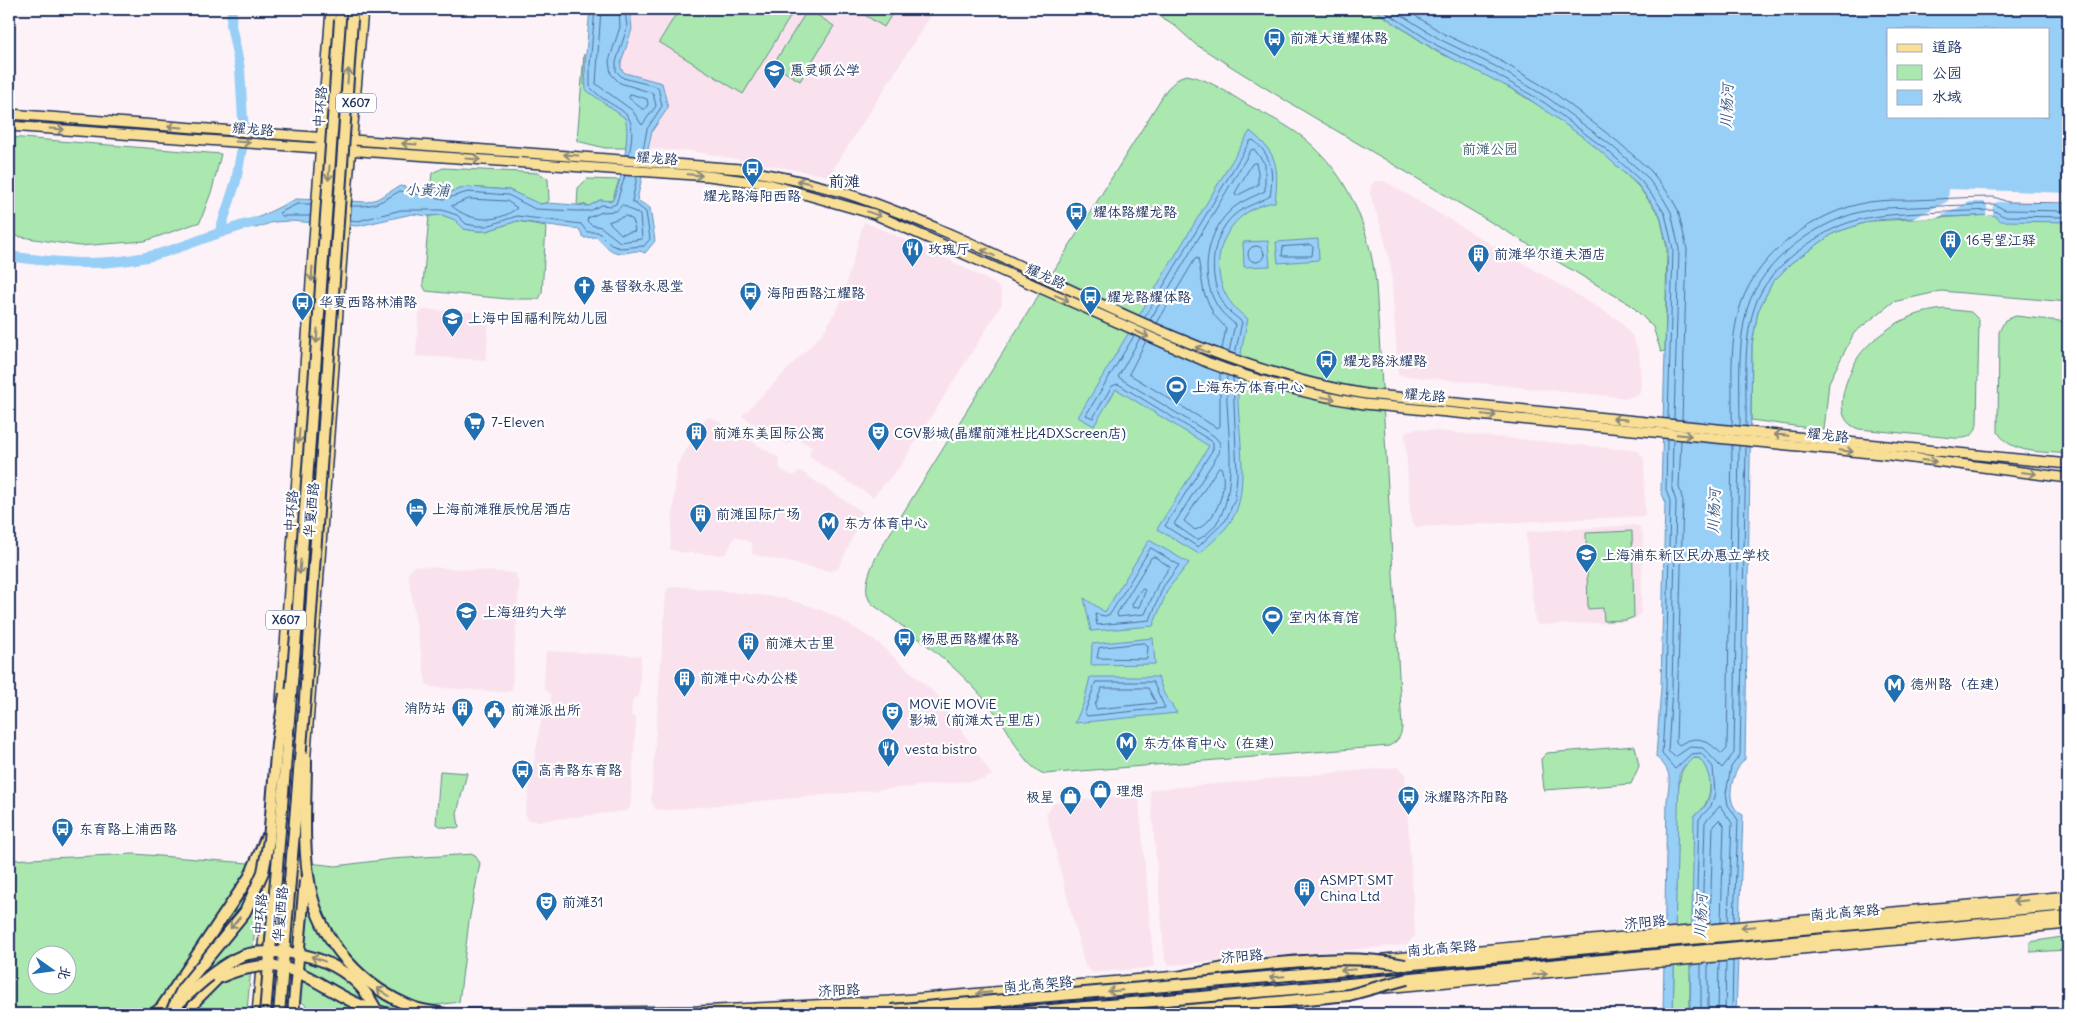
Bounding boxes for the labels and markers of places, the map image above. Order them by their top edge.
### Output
bus stop icon: 前滩大道耀体路 [1262,26,1286,57]
place label: 前滩大道耀体路 [1290,29,1388,47]
school or university icon: 惠灵顿公学 [762,58,786,89]
place label: 惠灵顿公学 [790,61,860,79]
bus stop icon: 耀龙路海阳西路 [740,156,764,187]
place label: 耀龙路海阳西路 [703,187,801,205]
bus stop icon: 耀体路耀龙路 [1065,200,1089,231]
place label: 耀体路耀龙路 [1093,203,1177,221]
building icon: 16号望江驿 [1938,228,1962,259]
place label: 16号望江驿 [1966,231,2036,249]
restaurant icon: 玫瑰厅 [900,237,924,268]
place label: 玫瑰厅 [928,240,970,258]
building icon: 前滩华尔道夫酒店 [1466,242,1490,273]
place label: 前滩华尔道夫酒店 [1494,245,1606,263]
church icon: 基督教永恩堂 [572,274,596,305]
place label: 基督教永恩堂 [600,277,684,295]
bus stop icon: 海阳西路江耀路 [739,281,763,312]
place label: 海阳西路江耀路 [767,284,865,302]
bus stop icon: 耀龙路耀体路 [1079,285,1103,316]
place label: 耀龙路耀体路 [1107,288,1191,306]
bus stop icon: 华夏西路林浦路 [291,290,315,321]
place label: 华夏西路林浦路 [319,293,417,311]
school or university icon: 上海中国福利院幼儿园 [440,306,464,337]
place label: 上海中国福利院幼儿园 [468,309,608,327]
bus stop icon: 耀龙路泳耀路 [1315,349,1339,380]
place label: 耀龙路泳耀路 [1343,352,1427,370]
sports icon: 上海东方体育中心 [1164,375,1188,406]
place label: 上海东方体育中心 [1192,378,1304,396]
supermarket icon: 7-Eleven [463,410,487,441]
place label: 7-Eleven [491,413,545,431]
building icon: 前滩东美国际公寓 [685,421,709,452]
theatre icon: CGV影城(晶耀前滩杜比4DXScreen店) [866,421,890,452]
place label: 前滩东美国际公寓 [713,424,825,442]
place label: CGV影城(晶耀前滩杜比4DXScreen店) [894,424,1126,442]
hotel icon: 上海前滩雅辰悦居酒店 [404,497,428,528]
place label: 上海前滩雅辰悦居酒店 [432,500,572,518]
building icon: 前滩国际广场 [688,502,712,533]
place label: 前滩国际广场 [716,505,800,523]
metro station icon: 东方体育中心 [816,511,840,542]
place label: 东方体育中心 [844,514,928,532]
school or university icon: 上海浦东新区民办惠立学校 [1574,543,1598,574]
place label: 上海浦东新区民办惠立学校 [1602,546,1770,564]
school or university icon: 上海纽约大学 [455,600,479,631]
place label: 上海纽约大学 [483,603,567,621]
sports icon: 室内体育馆 [1261,605,1285,636]
place label: 室内体育馆 [1289,608,1359,626]
bus stop icon: 杨思西路耀体路 [893,627,917,658]
place label: 杨思西路耀体路 [921,630,1019,648]
building icon: 前滩太古里 [737,631,761,662]
place label: 前滩太古里 [765,634,835,652]
building icon: 前滩中心办公楼 [672,666,696,697]
place label: 前滩中心办公楼 [700,669,798,687]
metro station icon: 德州路（在建） [1882,672,1906,703]
place label: 德州路（在建） [1910,675,2008,693]
place label: MOViE MOViE 影城（前滩太古里店） [909,695,1049,729]
building icon: 消防站 [450,696,474,727]
public building icon: 前滩派出所 [483,698,507,729]
place label: 消防站 [404,699,446,717]
theatre icon: MOViE MOViE 影城（前滩太古里店） [881,700,905,731]
place label: 前滩派出所 [511,701,581,719]
metro station icon: 东方体育中心（在建） [1115,731,1139,762]
place label: 东方体育中心（在建） [1143,734,1283,752]
restaurant icon: vesta bistro [877,737,901,768]
place label: vesta bistro [905,740,977,758]
bus stop icon: 高青路东育路 [510,758,534,789]
place label: 高青路东育路 [538,761,622,779]
shop icon: 理想 [1088,779,1112,810]
place label: 理想 [1116,782,1144,800]
shop icon: 极星 [1058,785,1082,816]
bus stop icon: 泳耀路济阳路 [1396,785,1420,816]
place label: 极星 [1026,788,1054,806]
place label: 泳耀路济阳路 [1424,788,1508,806]
bus stop icon: 东育路上浦西路 [51,817,75,848]
place label: 东育路上浦西路 [79,820,177,838]
place label: ASMPT SMT China Ltd [1320,871,1394,905]
building icon: ASMPT SMT China Ltd [1292,876,1316,907]
theatre icon: 前滩31 [534,890,558,921]
place label: 前滩31 [562,893,603,911]

